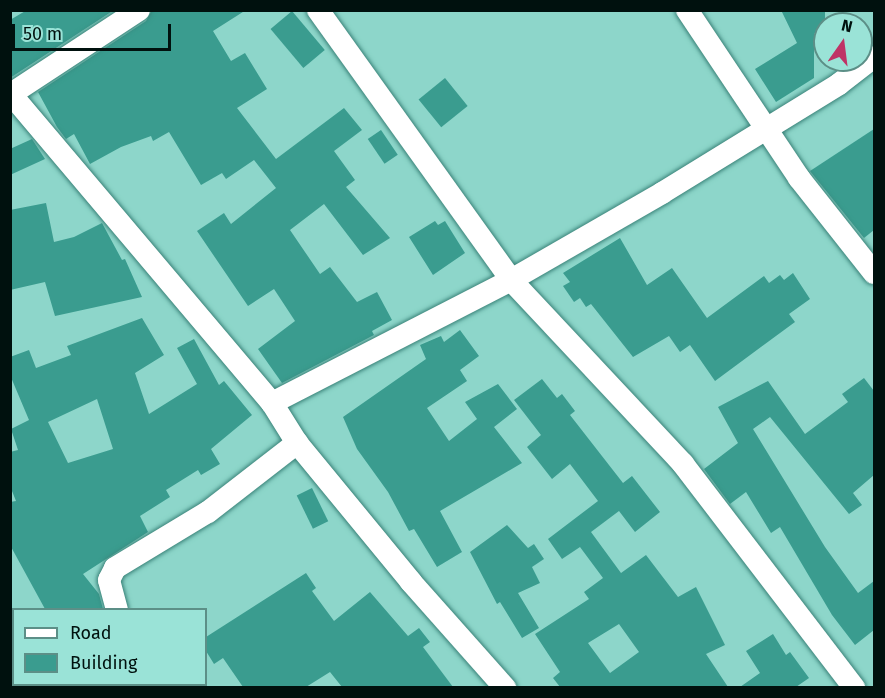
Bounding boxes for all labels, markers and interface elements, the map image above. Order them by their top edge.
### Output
scale bar [15,12,174,50]
north arrow [813,12,873,72]
text: N [840,15,854,36]
text: 50 m [23,23,62,45]
legend [12,608,207,686]
text: Road [70,622,112,644]
text: Building [70,652,137,674]

